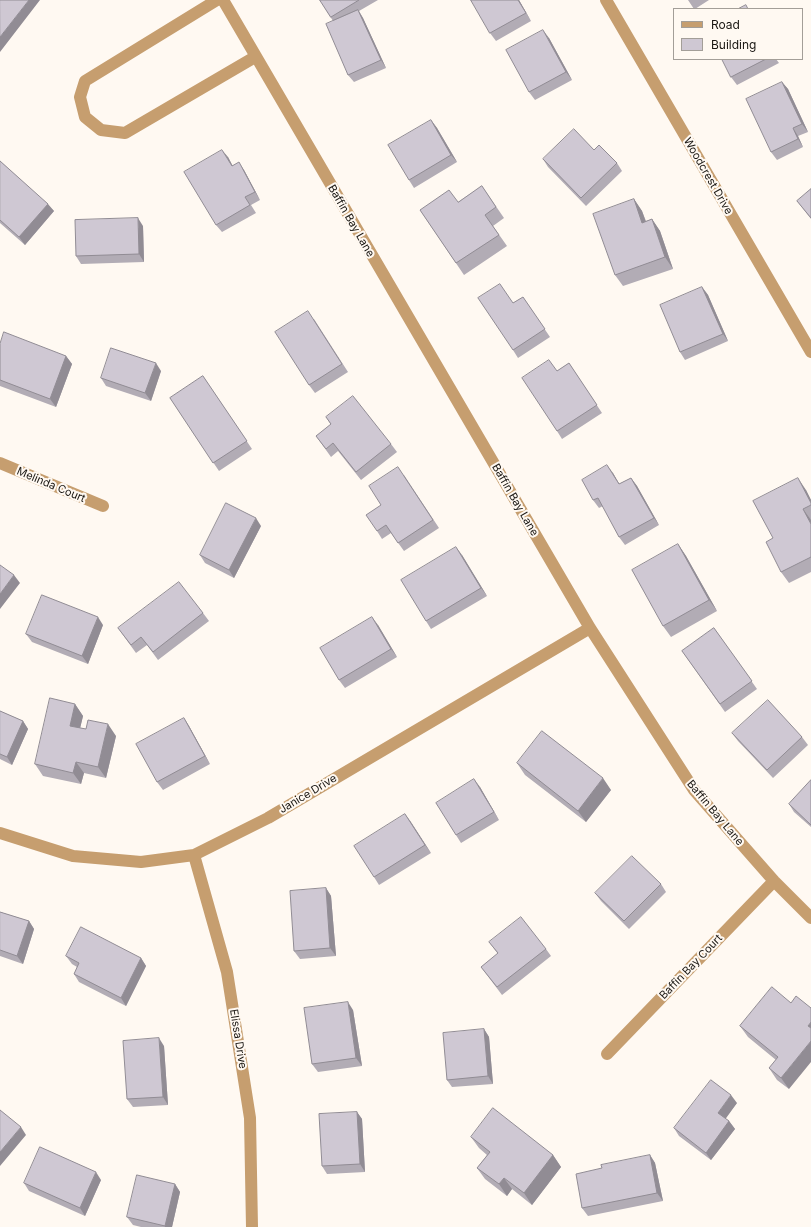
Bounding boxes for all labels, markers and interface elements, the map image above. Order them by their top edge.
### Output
legend [673,8,803,60]
text: Road [711,17,740,32]
text: Building [711,37,756,52]
street label: Woodcrest Drive [681,135,735,217]
street label: Baffin Bay Lane [325,183,377,259]
street label: Baffin Bay Lane [489,462,541,538]
street label: Melinda Court [15,465,87,505]
street label: Janice Drive [277,772,339,816]
street label: Baffin Bay Lane [684,778,746,848]
street label: Baffin Bay Court [657,932,725,1002]
street label: Elissa Drive [227,1008,249,1070]

